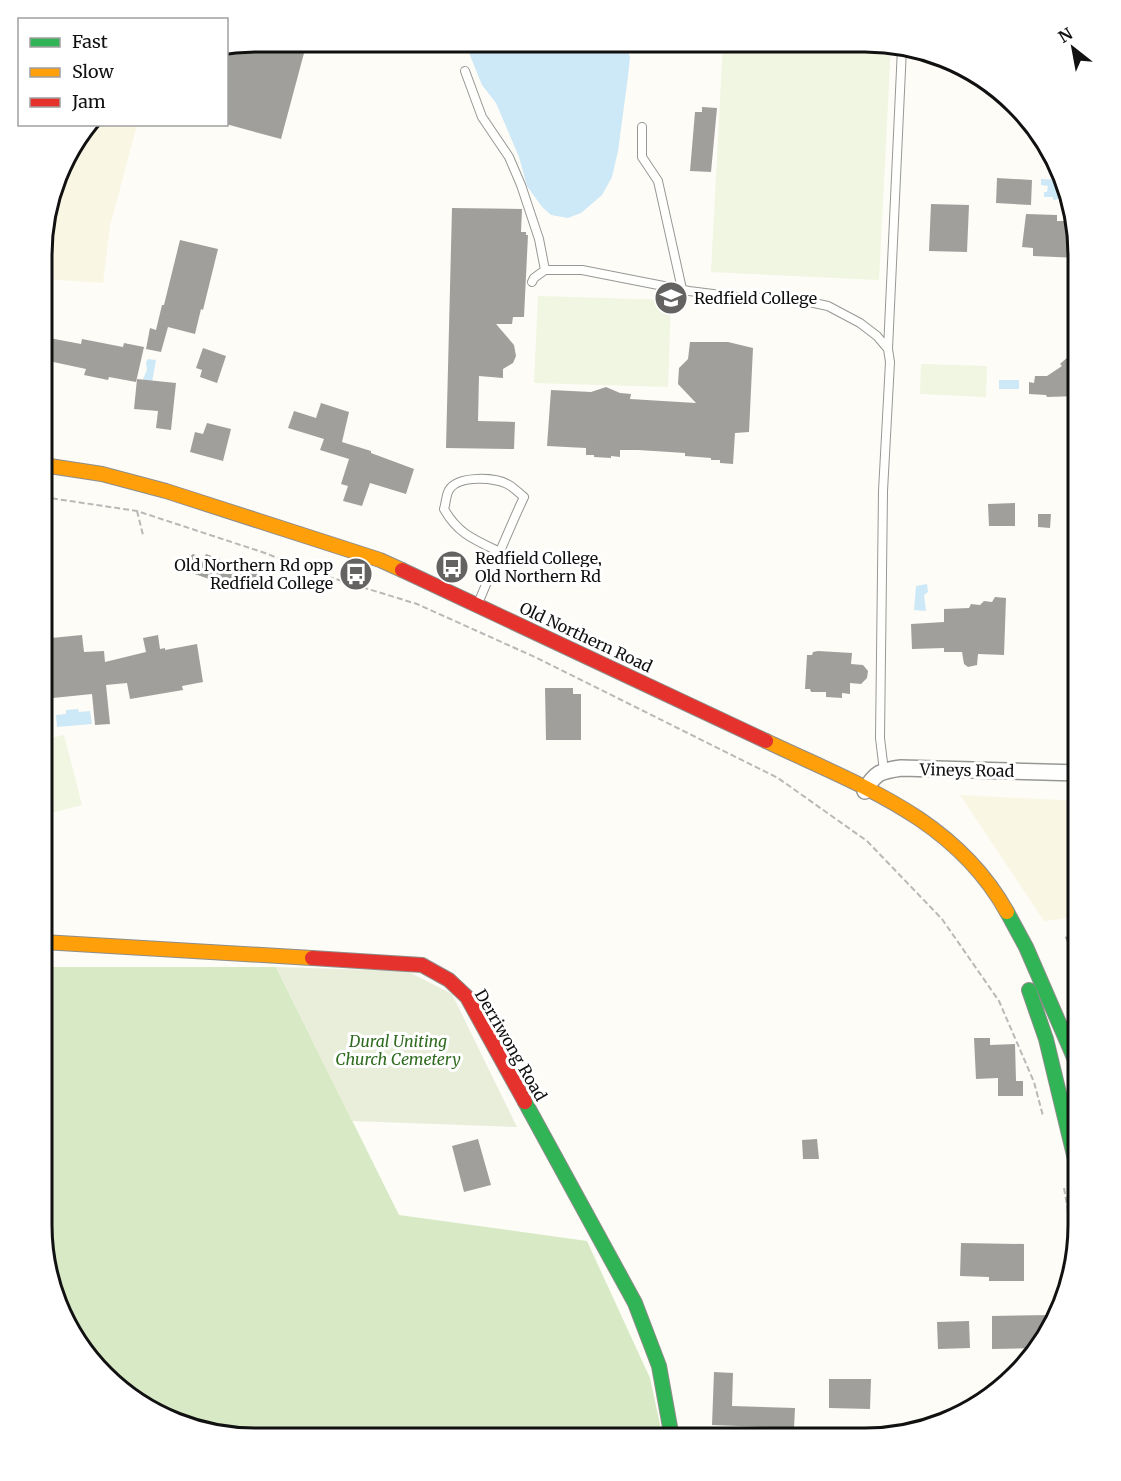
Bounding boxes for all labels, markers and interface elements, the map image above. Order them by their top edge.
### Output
legend [18,18,228,126]
north arrow [1043,18,1103,78]
text: N [1055,23,1076,47]
text: Fast [72,30,108,53]
text: Slow [72,60,115,83]
text: Jam [71,90,106,113]
school or university icon: Redfield College [653,280,689,316]
place label: Redfield College [694,288,817,308]
place label: Redfield College, Old Northern Rd [475,548,602,586]
bus stop icon: Redfield College, Old Northern Rd [434,549,470,585]
place label: Old Northern Rd opp Redfield College [174,555,333,593]
bus stop icon: Old Northern Rd opp Redfield College [338,556,374,592]
street label: Old Northern Road [517,598,656,677]
street label: Vineys Road [919,759,1015,781]
street label: Derriwong Road [471,986,551,1105]
park label: Dural Uniting Church Cemetery [335,1031,461,1069]

